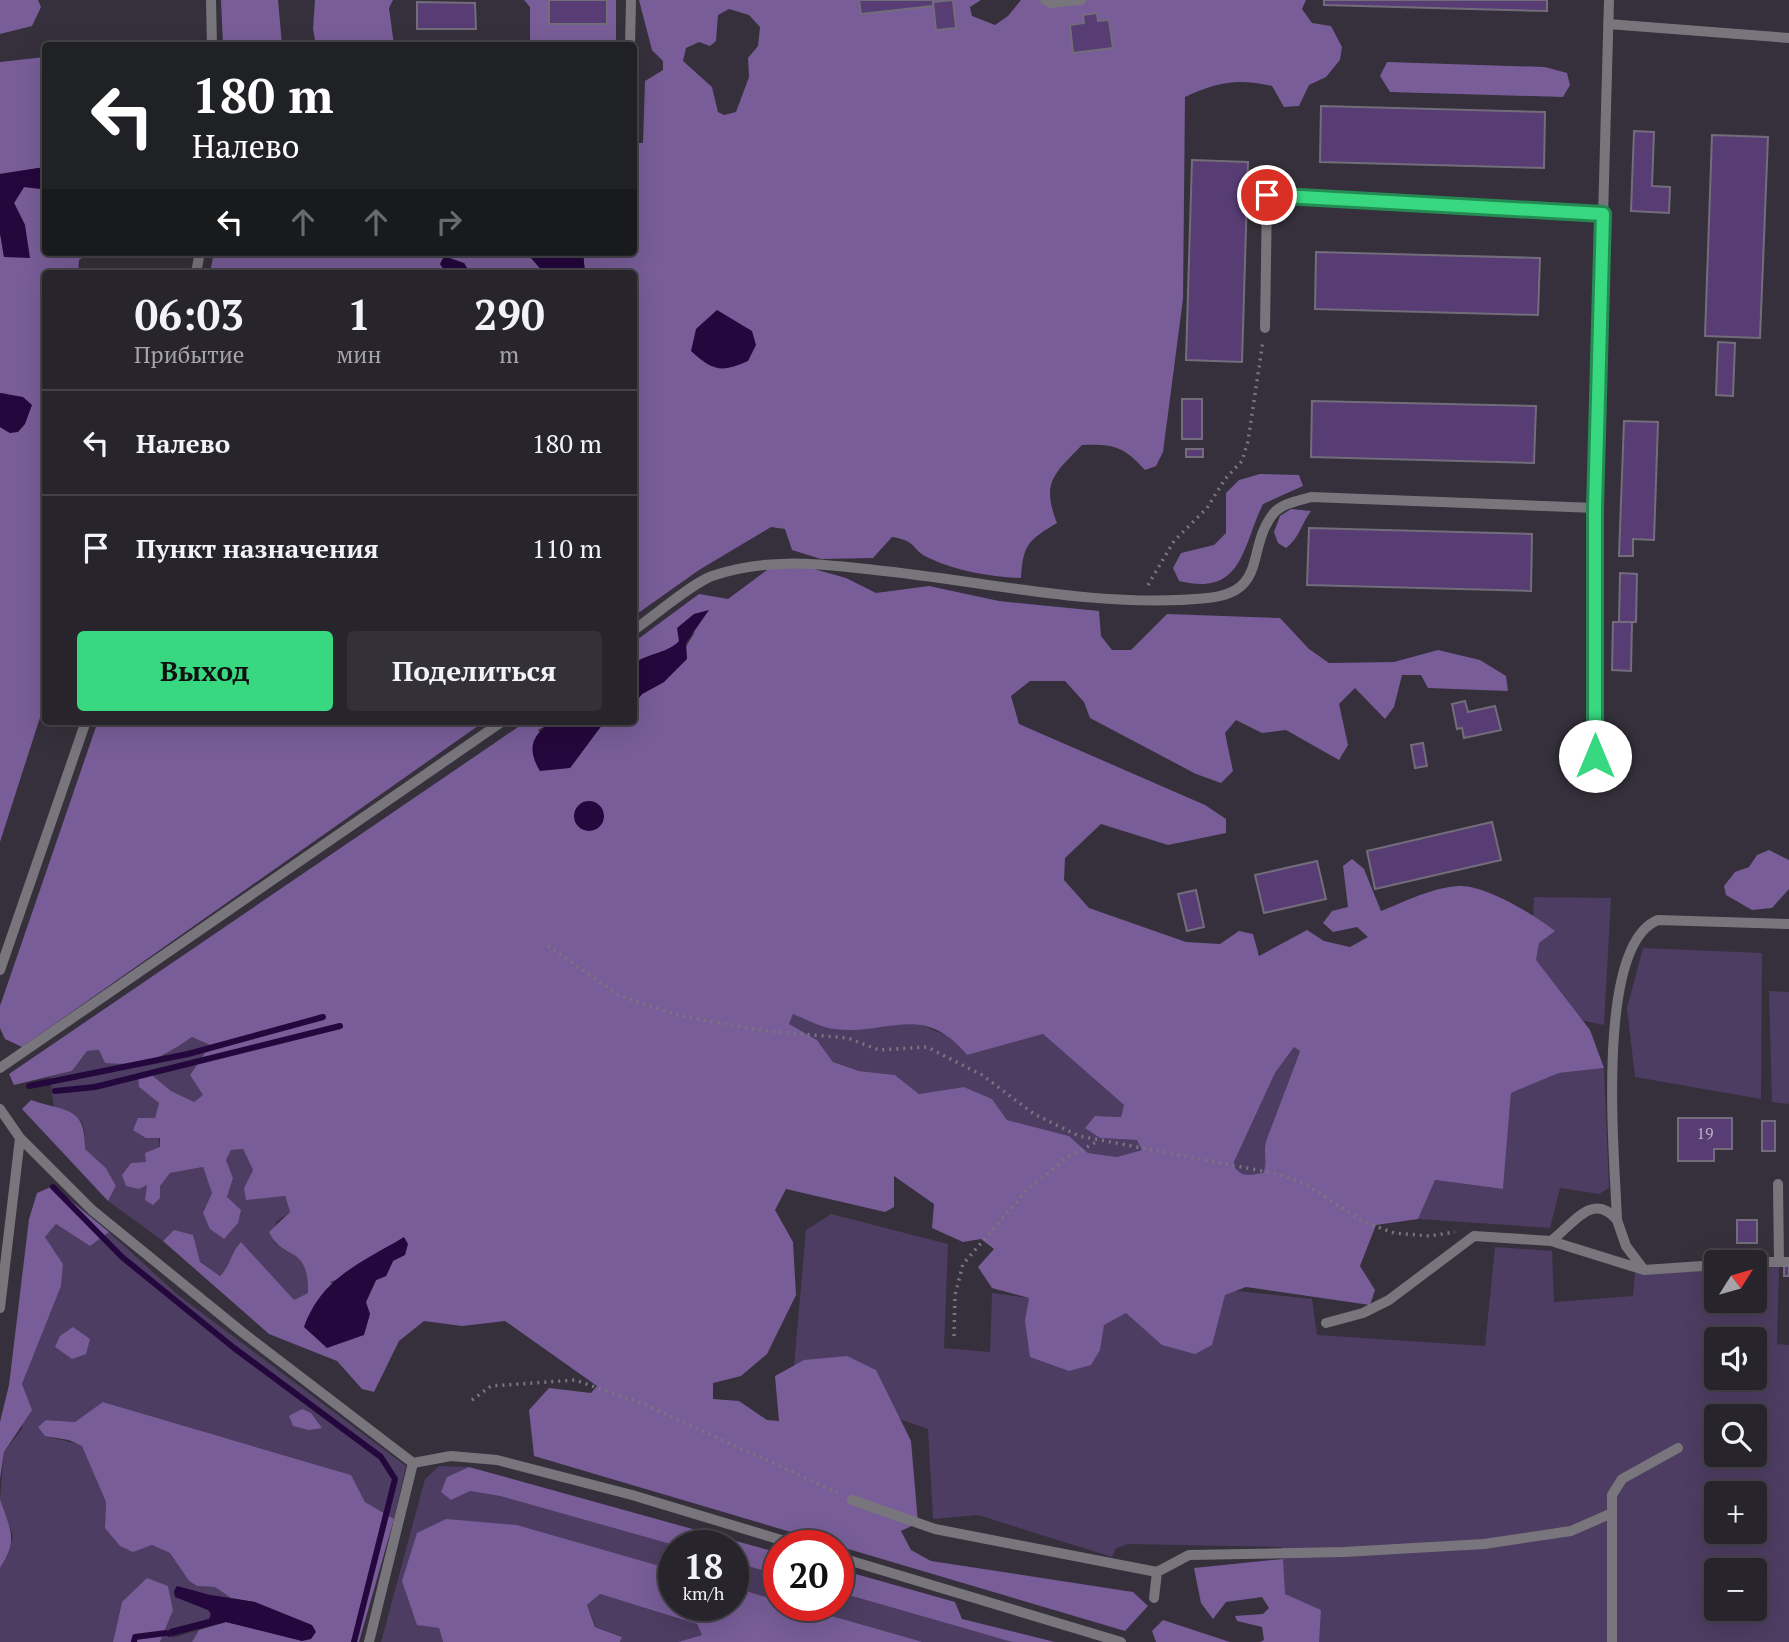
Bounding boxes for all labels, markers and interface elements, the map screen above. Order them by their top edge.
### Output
text: 180 m [192,62,334,127]
icon: left [77,70,168,161]
text: Налево [192,125,300,167]
pin [1237,165,1297,225]
icon: arrive [1248,176,1286,214]
icon: left [211,203,249,241]
icon: ahead [284,203,322,241]
icon: ahead [357,203,395,241]
icon: right [430,203,468,241]
text: 06:03 [135,286,244,342]
text: 1 [347,286,371,342]
text: 290 [474,286,545,342]
text: Прибытие [134,339,244,370]
text: мин [336,339,382,370]
text: m [499,339,519,370]
icon: left [77,424,115,462]
text: Налево [136,426,230,460]
text: 180 m [532,426,602,460]
icon: arrive [77,529,115,567]
text: Пункт назначения [136,531,379,565]
text: 110 m [532,531,602,565]
button: Выход [77,631,333,711]
button: Поделиться [347,631,602,711]
position arrow [1558,719,1632,793]
house number: 19 [1696,1122,1714,1144]
north arrow [1704,1250,1768,1312]
map controls [1704,1250,1767,1621]
button: sound [1704,1327,1767,1390]
button: search [1704,1404,1767,1467]
button: + [1704,1481,1767,1544]
speed limit sign: 20 [763,1530,854,1621]
text: 18 [684,1543,723,1589]
button: − [1704,1558,1767,1621]
text: km/h [683,1581,724,1605]

